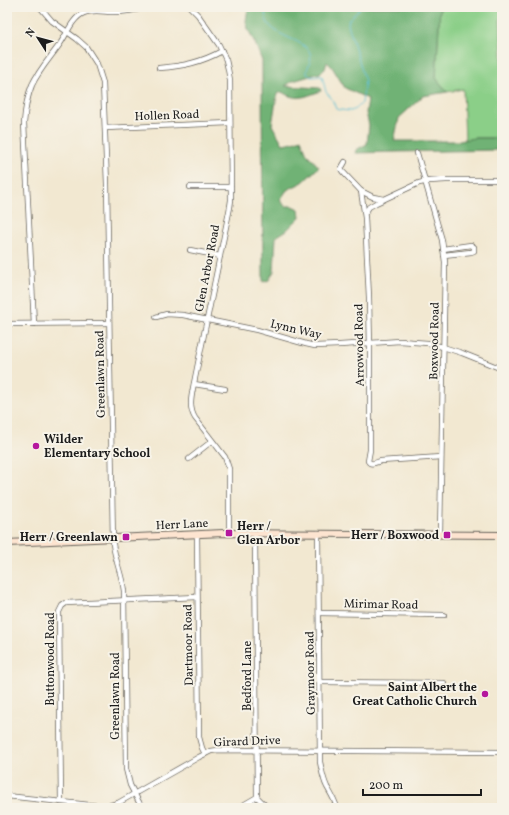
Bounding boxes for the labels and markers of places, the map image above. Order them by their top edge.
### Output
place label: Wilder Elementary School [44,432,150,462]
marker: Wilder Elementary School [31,441,41,451]
place label: Herr / Glen Arbor [237,519,300,549]
marker: Herr / Glen Arbor [224,528,234,538]
place label: Herr / Boxwood [351,528,440,544]
place label: Herr / Greenlawn [20,530,118,546]
marker: Herr / Boxwood [442,530,452,540]
marker: Herr / Greenlawn [121,532,131,542]
place label: Saint Albert the Great Catholic Church [352,680,477,710]
marker: Saint Albert the Great Catholic Church [480,689,490,699]

